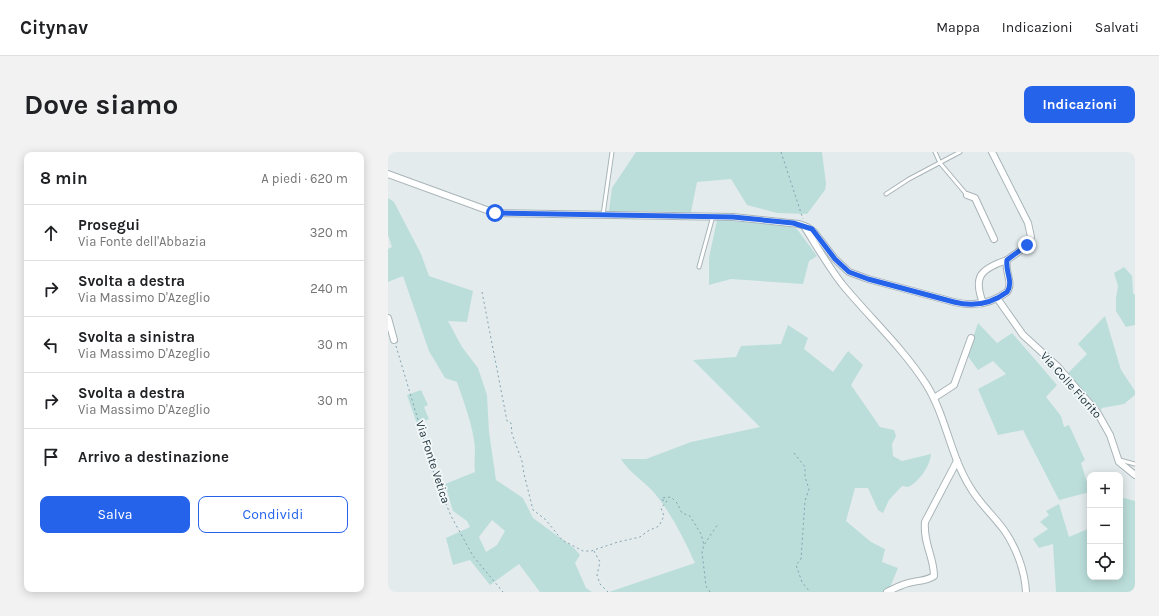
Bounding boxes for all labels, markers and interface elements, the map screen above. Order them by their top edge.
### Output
text: Citynav [20,17,88,39]
text: Mappa [936,19,980,36]
text: Indicazioni [1002,19,1073,36]
text: Salvati [1095,19,1139,36]
button: Indicazioni [1024,86,1135,123]
text: Dove siamo [24,88,178,121]
text: 8 min [40,168,88,188]
text: A piedi · 620 m [261,171,348,186]
route start [486,204,504,222]
text: Prosegui [78,216,140,234]
icon: ahead [40,222,62,244]
text: 320 m [310,225,348,240]
text: Via Fonte dell'Abbazia [78,234,206,249]
route end [1018,236,1036,254]
text: Svolta a destra [78,272,185,290]
icon: right [40,278,62,300]
text: 240 m [310,281,348,296]
text: Via Massimo D'Azeglio [78,290,210,305]
text: Svolta a sinistra [78,328,195,346]
icon: left [40,334,62,356]
text: 30 m [317,337,348,352]
text: Via Massimo D'Azeglio [78,346,210,361]
street label: Via Colle Fiorito [1037,349,1105,421]
text: Svolta a destra [78,384,185,402]
icon: right [40,390,62,412]
text: 30 m [317,393,348,408]
text: Via Massimo D'Azeglio [78,402,210,417]
street label: Via Fonte Vetica [413,419,453,505]
icon: arrive [40,446,62,468]
text: Arrivo a destinazione [78,448,229,466]
map controls [1087,472,1123,580]
button: + [1087,472,1123,508]
button: Salva [40,496,190,533]
button: Condividi [198,496,348,533]
button: − [1087,508,1123,544]
button: locate [1087,544,1123,580]

